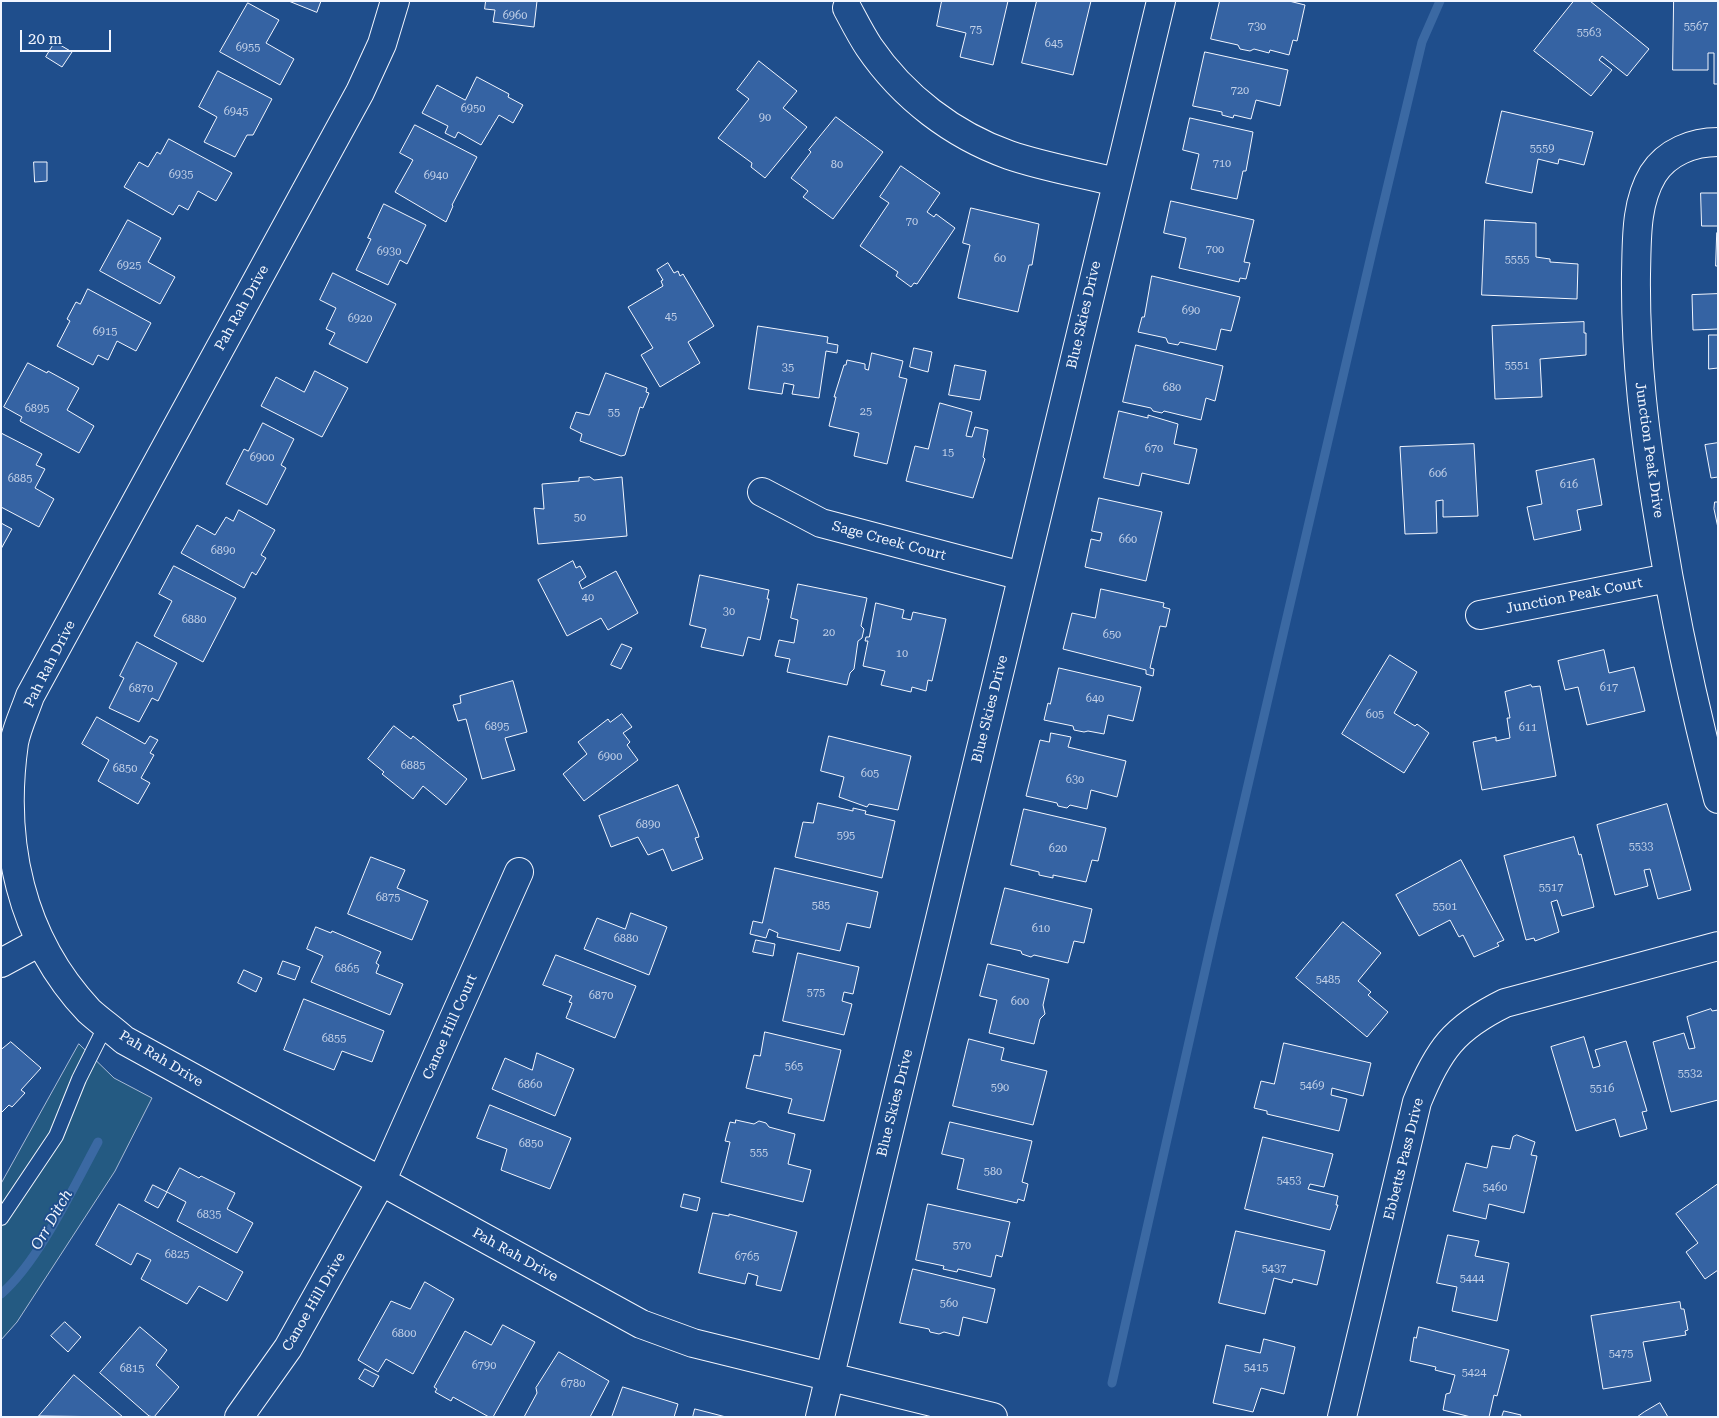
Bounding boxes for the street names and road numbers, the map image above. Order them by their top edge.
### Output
street label: Blue Skies Drive [1063,259,1105,371]
street label: Pah Rah Drive [212,262,272,354]
street label: Junction Peak Drive [1631,381,1667,519]
street label: Sage Creek Court [830,518,948,564]
street label: Junction Peak Court [1504,574,1644,618]
street label: Pah Rah Drive [21,618,79,710]
street label: Blue Skies Drive [969,654,1011,764]
street label: Canoe Hill Court [419,972,481,1082]
street label: Pah Rah Drive [116,1027,206,1091]
street label: Blue Skies Drive [874,1048,916,1158]
street label: Ebbetts Pass Drive [1381,1096,1427,1222]
street label: Pah Rah Drive [469,1225,561,1285]
street label: Canoe Hill Drive [279,1250,349,1354]

